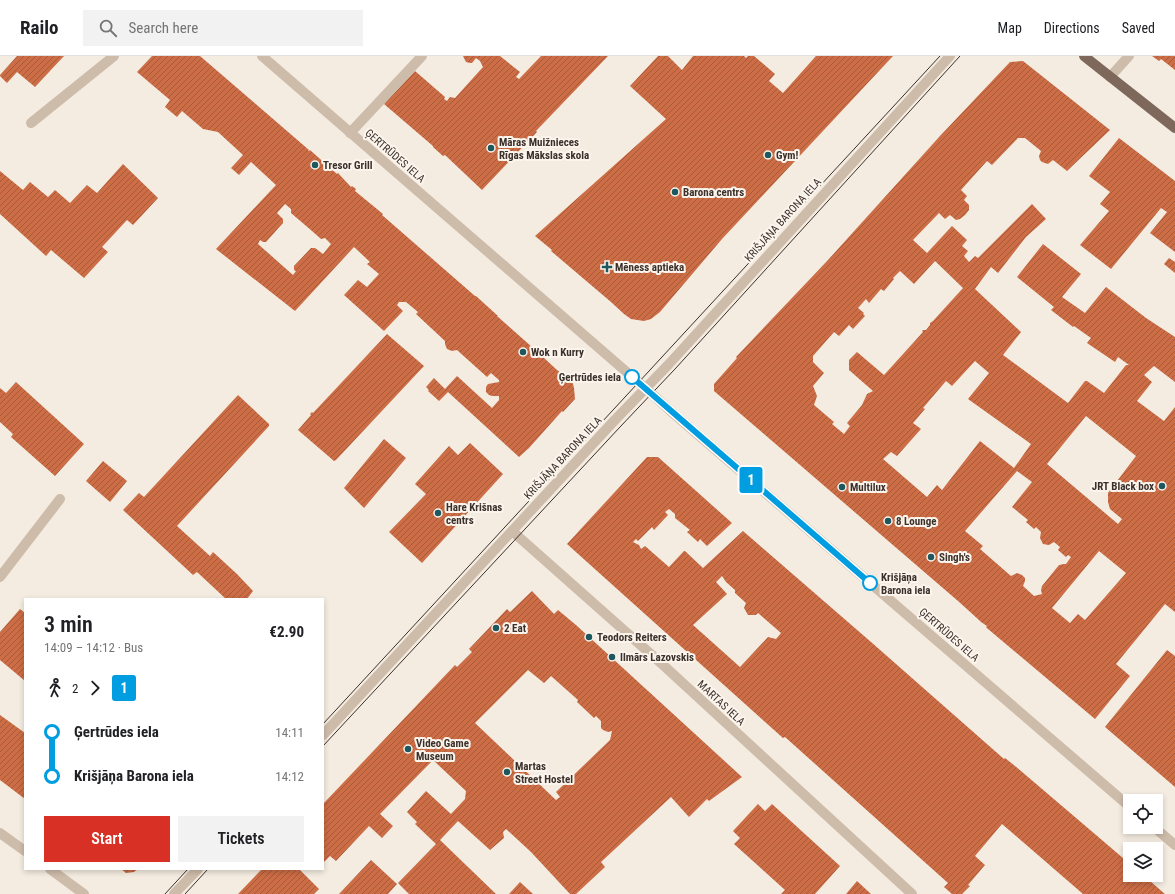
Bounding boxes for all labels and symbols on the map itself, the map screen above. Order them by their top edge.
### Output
street label: ĢERTRŪDES IELA [362,126,428,186]
place label: Māras Muižnieces Rīgas Mākslas skola [499,136,589,162]
marker: Māras Muižnieces Rīgas Mākslas skola [486,143,496,153]
place label: Gym! [776,149,798,162]
marker: Gym! [763,150,773,160]
place label: Tresor Grill [323,159,373,172]
marker: Tresor Grill [310,160,320,170]
street label: KRIŠJĀŅA BARONA IELA [742,175,824,265]
place label: Barona centrs [683,186,744,199]
marker: Barona centrs [670,187,680,197]
place label: Mēness aptieka [615,261,684,274]
marker: Mēness aptieka [602,262,612,272]
place label: Wok n Kurry [531,346,584,359]
marker: Wok n Kurry [518,347,528,357]
marker: Ģertrūdes iela [624,369,640,385]
place label: Ģertrūdes iela [559,371,621,384]
street label: KRIŠJĀŅA BARONA IELA [521,414,605,502]
line badge: 1 [738,467,764,493]
place label: JRT Black box [1092,480,1154,493]
place label: Multilux [850,481,886,494]
marker: JRT Black box [1157,481,1167,491]
marker: Multilux [837,482,847,492]
place label: Hare Krišnas centrs [446,501,502,527]
marker: Hare Krišnas centrs [433,508,443,518]
place label: 8 Lounge [896,515,936,528]
marker: 8 Lounge [883,516,893,526]
place label: Singh's [939,551,970,564]
marker: Singh's [926,552,936,562]
place label: Krišjāņa Barona iela [881,571,930,597]
marker: Krišjāņa Barona iela [862,575,878,591]
street label: ĢERTRŪDES IELA [916,605,982,665]
place label: 2 Eat [504,622,527,635]
marker: 2 Eat [491,623,501,633]
place label: Teodors Reiters [597,631,667,644]
marker: Teodors Reiters [584,632,594,642]
place label: Ilmārs Lazovskis [620,651,694,664]
marker: Ilmārs Lazovskis [607,652,617,662]
street label: MARTAS IELA [695,678,748,729]
place label: Video Game Museum [416,737,469,763]
marker: Video Game Museum [403,744,413,754]
place label: Martas Street Hostel [515,760,573,786]
marker: Martas Street Hostel [502,767,512,777]

